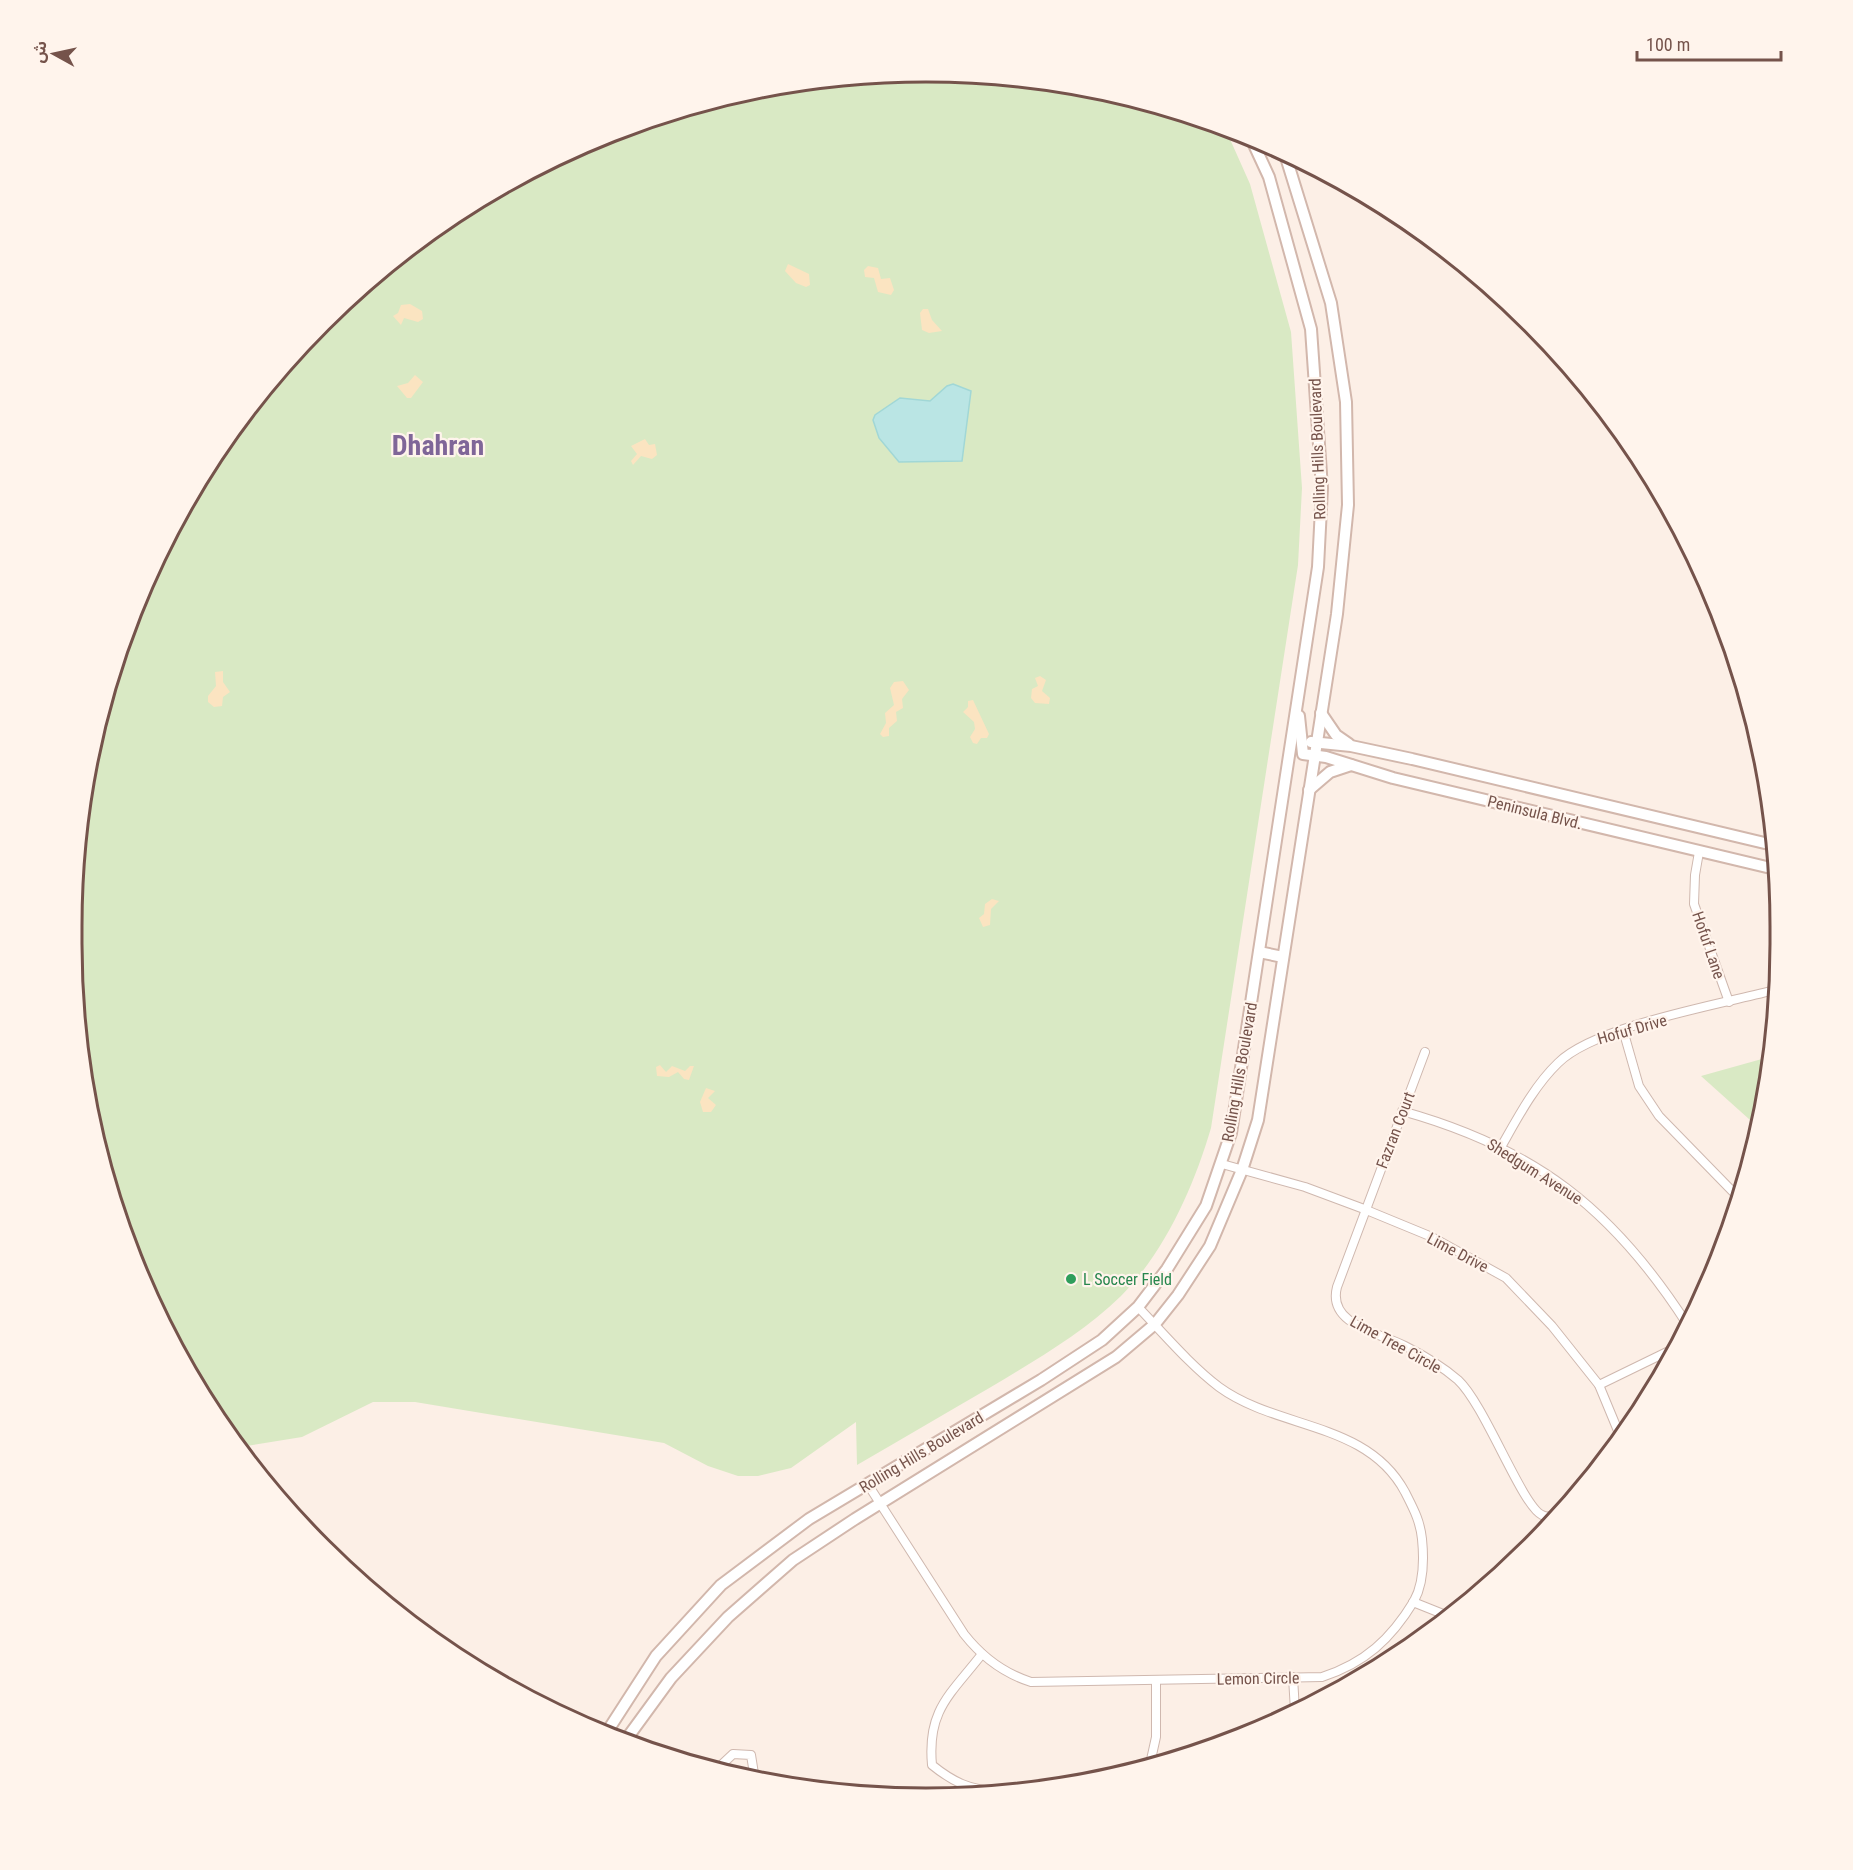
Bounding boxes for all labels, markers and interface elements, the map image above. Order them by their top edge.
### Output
north arrow [24,24,84,84]
scale bar [1637,24,1781,62]
text: 100 m [1646,34,1690,55]
text: ش [29,40,51,64]
street label: Rolling Hills Boulevard [1306,378,1329,520]
district label: Dhahran [392,429,484,462]
street label: Peninsula Blvd. [1486,792,1584,833]
street label: Hofuf Lane [1688,909,1729,981]
street label: Rolling Hills Boulevard [1218,1001,1261,1143]
street label: Hofuf Drive [1595,1011,1669,1048]
street label: Fazran Court [1372,1089,1419,1171]
street label: Shedgum Avenue [1484,1135,1586,1208]
street label: Lime Drive [1424,1228,1492,1276]
place label: L Soccer Field [1083,1270,1172,1289]
marker: L Soccer Field [1064,1272,1078,1286]
street label: Lime Tree Circle [1347,1312,1445,1377]
street label: Rolling Hills Boulevard [856,1408,987,1497]
street label: Lemon Circle [1217,1668,1299,1689]

